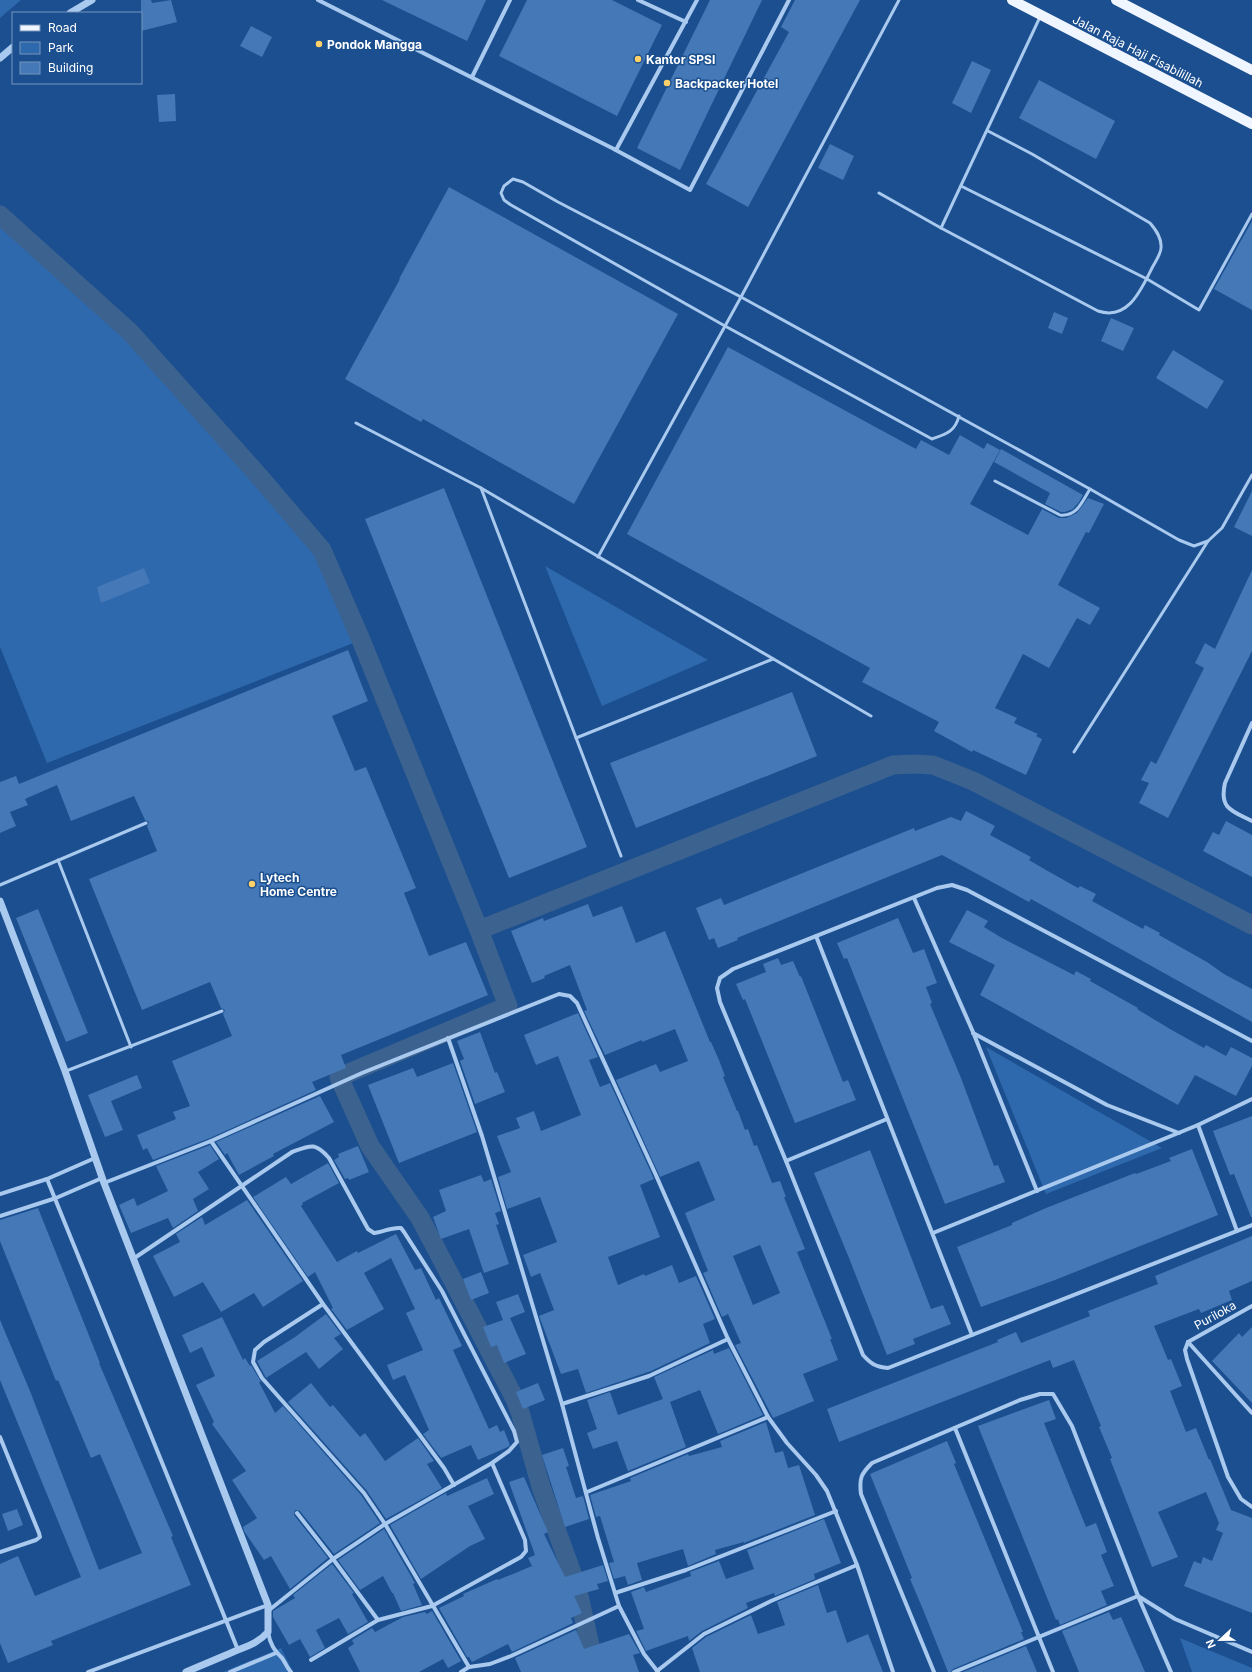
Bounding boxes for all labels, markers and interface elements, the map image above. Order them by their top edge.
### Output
street label: Jalan Raja Haji Fisabilillah [1070,11,1206,91]
legend [12,12,142,84]
text: Road [48,20,77,35]
place label: Pondok Mangga [327,37,422,52]
marker: Pondok Mangga [314,39,324,49]
text: Park [48,40,74,55]
place label: Kantor SPSI [646,52,715,67]
marker: Kantor SPSI [633,54,643,64]
text: Building [48,60,93,75]
place label: Backpacker Hotel [675,76,778,91]
marker: Backpacker Hotel [662,78,672,88]
place label: Lytech Home Centre [260,870,337,899]
marker: Lytech Home Centre [247,879,257,889]
street label: Puriloka [1191,1297,1239,1333]
north arrow [1200,1620,1240,1660]
text: N [1203,1637,1219,1650]

